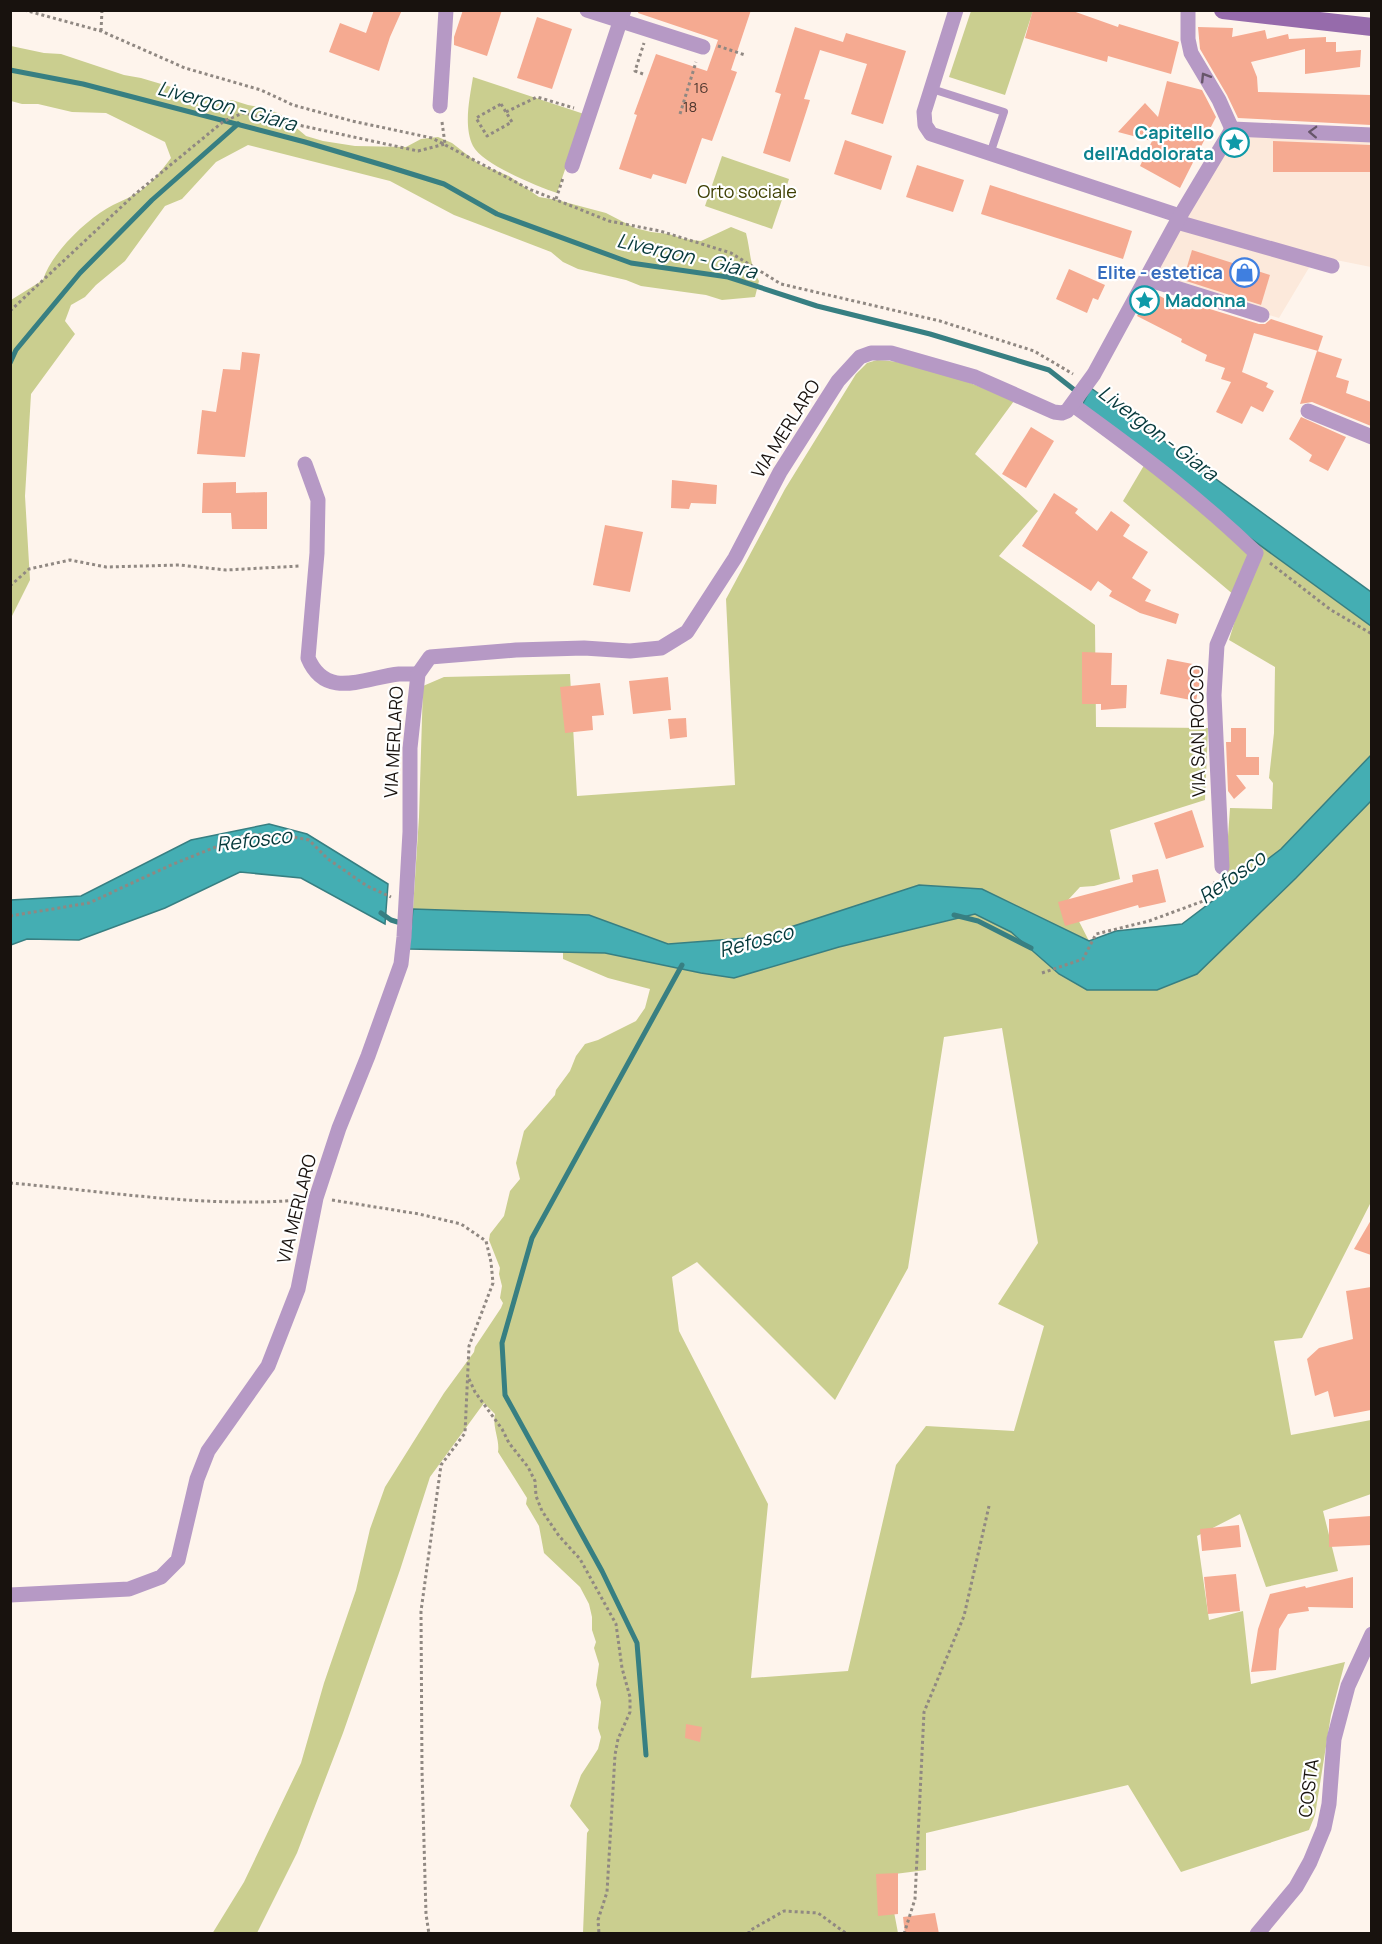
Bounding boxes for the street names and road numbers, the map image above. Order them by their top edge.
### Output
street label: VIA MERLARO [745,375,825,482]
street label: VIA SAN ROCCO [1184,665,1210,797]
street label: VIA MERLARO [378,686,408,798]
street label: VIA MERLARO [271,1152,321,1266]
street label: COSTA [1293,1757,1324,1819]

